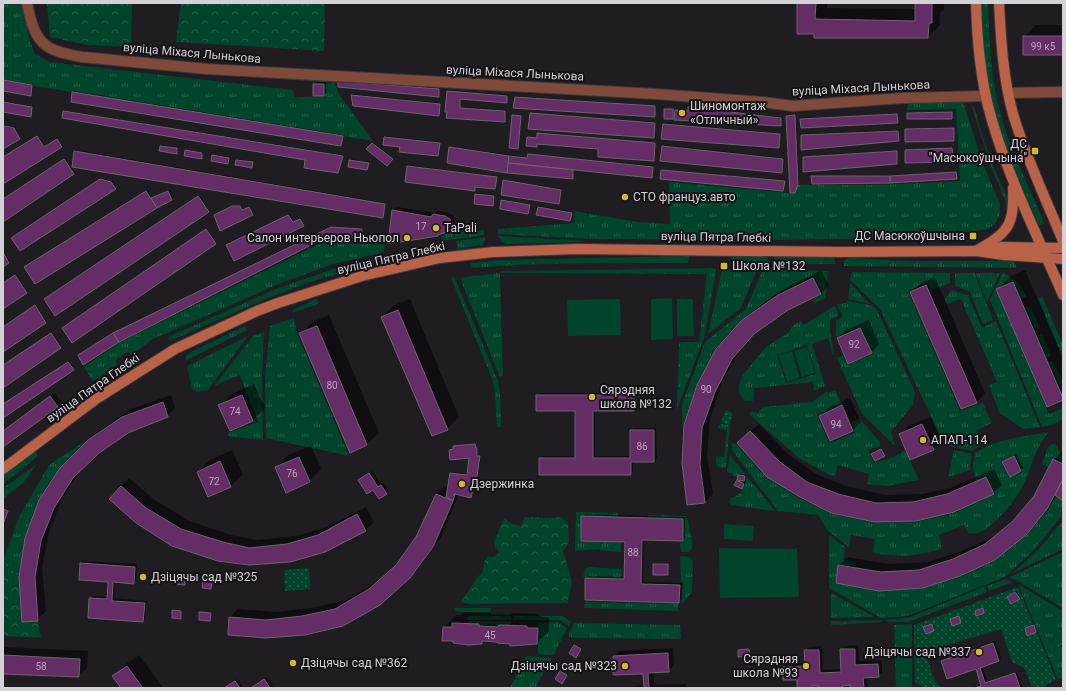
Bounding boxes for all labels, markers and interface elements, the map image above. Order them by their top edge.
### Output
street label: вуліца Міхася Лынькова [123,40,261,66]
house number: 99 к5 [1031,41,1056,52]
street label: вуліца Міхася Лынькова [446,62,584,84]
street label: вуліца Міхася Лынькова [792,77,930,99]
place label: Шиномонтаж «Отличный» [690,99,767,127]
marker: Шиномонтаж «Отличный» [677,108,687,118]
place label: ДС "Масюкоўшчына" [929,137,1027,165]
marker: ДС "Масюкоўшчына" [1030,146,1040,156]
place label: СТО француз.авто [633,190,736,204]
marker: СТО француз.авто [620,192,630,202]
house number: 17 [415,221,427,232]
place label: TaPali [444,221,477,235]
marker: TaPali [431,223,441,233]
street label: вуліца Пятра Глебкі [661,229,771,245]
place label: ДС Масюкоўшчына [854,229,965,243]
place label: Салон интерьеров Ньюпол [247,231,399,245]
marker: ДС Масюкоўшчына [968,231,978,241]
marker: Салон интерьеров Ньюпол [402,233,412,243]
street label: вуліца Пятра Глебкі [336,239,446,277]
place label: Школа №132 [732,259,806,273]
marker: Школа №132 [719,261,729,271]
house number: 92 [848,339,860,350]
street label: вуліца Пятра Глебкі [44,351,142,425]
house number: 80 [326,380,338,391]
place label: Сярэдняя школа №132 [600,383,672,411]
house number: 90 [700,384,712,395]
marker: Сярэдняя школа №132 [587,392,597,402]
house number: 74 [229,406,241,417]
house number: 94 [830,419,842,430]
place label: АПАП-114 [931,433,988,447]
marker: АПАП-114 [918,435,928,445]
house number: 86 [636,441,648,452]
house number: 76 [286,468,298,479]
house number: 72 [208,476,220,487]
place label: Дзержинка [470,477,534,491]
marker: Дзержинка [457,479,467,489]
house number: 88 [627,547,639,558]
place label: Дзіцячы сад №325 [151,570,257,584]
marker: Дзіцячы сад №325 [138,572,148,582]
house number: 45 [484,630,496,641]
place label: Дзіцячы сад №337 [865,645,971,659]
marker: Дзіцячы сад №337 [974,647,984,657]
place label: Сярэдняя школа №93 [733,652,798,680]
place label: Дзіцячы сад №362 [301,656,407,670]
marker: Дзіцячы сад №362 [288,658,298,668]
place label: Дзіцячы сад №323 [511,659,617,673]
house number: 58 [35,661,47,672]
marker: Дзіцячы сад №323 [620,661,630,671]
marker: Сярэдняя школа №93 [801,661,811,671]

